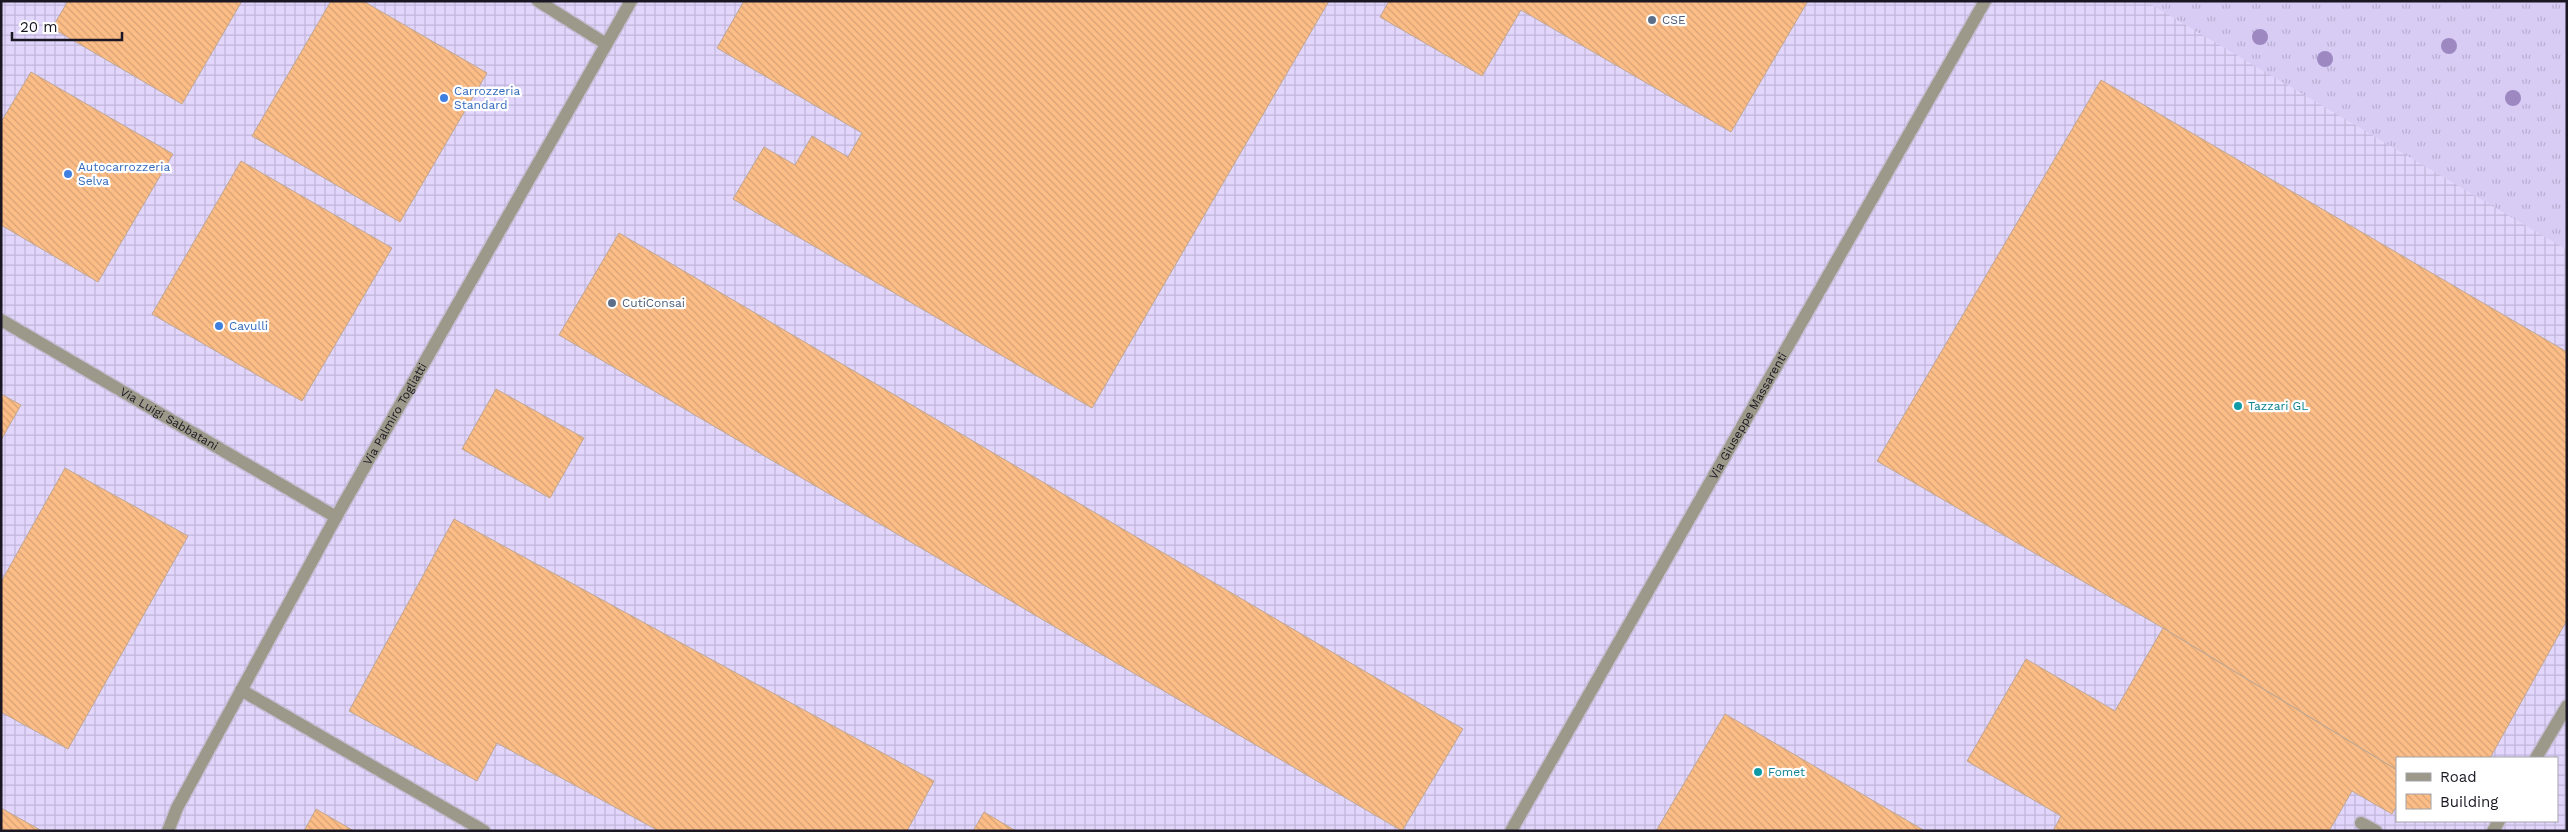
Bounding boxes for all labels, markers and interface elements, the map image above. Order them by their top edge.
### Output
scale bar [12,10,122,42]
place label: CSE [1662,13,1686,27]
marker: CSE [1646,14,1658,26]
text: 20 m [20,18,58,36]
place label: Carrozzeria Standard [454,84,520,112]
marker: Carrozzeria Standard [438,92,450,104]
place label: Autocarrozzeria Selva [78,160,170,188]
marker: Autocarrozzeria Selva [62,168,74,180]
place label: CutiConsai [622,296,685,310]
marker: CutiConsai [606,297,618,309]
place label: Cavulli [229,319,268,333]
marker: Cavulli [213,320,225,332]
street label: Via Giuseppe Massarenti [1706,350,1790,482]
street label: Via Palmiro Togliatti [360,360,430,467]
street label: Via Luigi Sabbatani [118,385,221,453]
place label: Tazzari GL [2248,399,2308,413]
marker: Tazzari GL [2232,400,2244,412]
legend [2396,757,2558,822]
place label: Fomet [1768,765,1805,779]
marker: Fomet [1752,766,1764,778]
text: Road [2440,768,2477,786]
text: Building [2440,793,2498,811]

